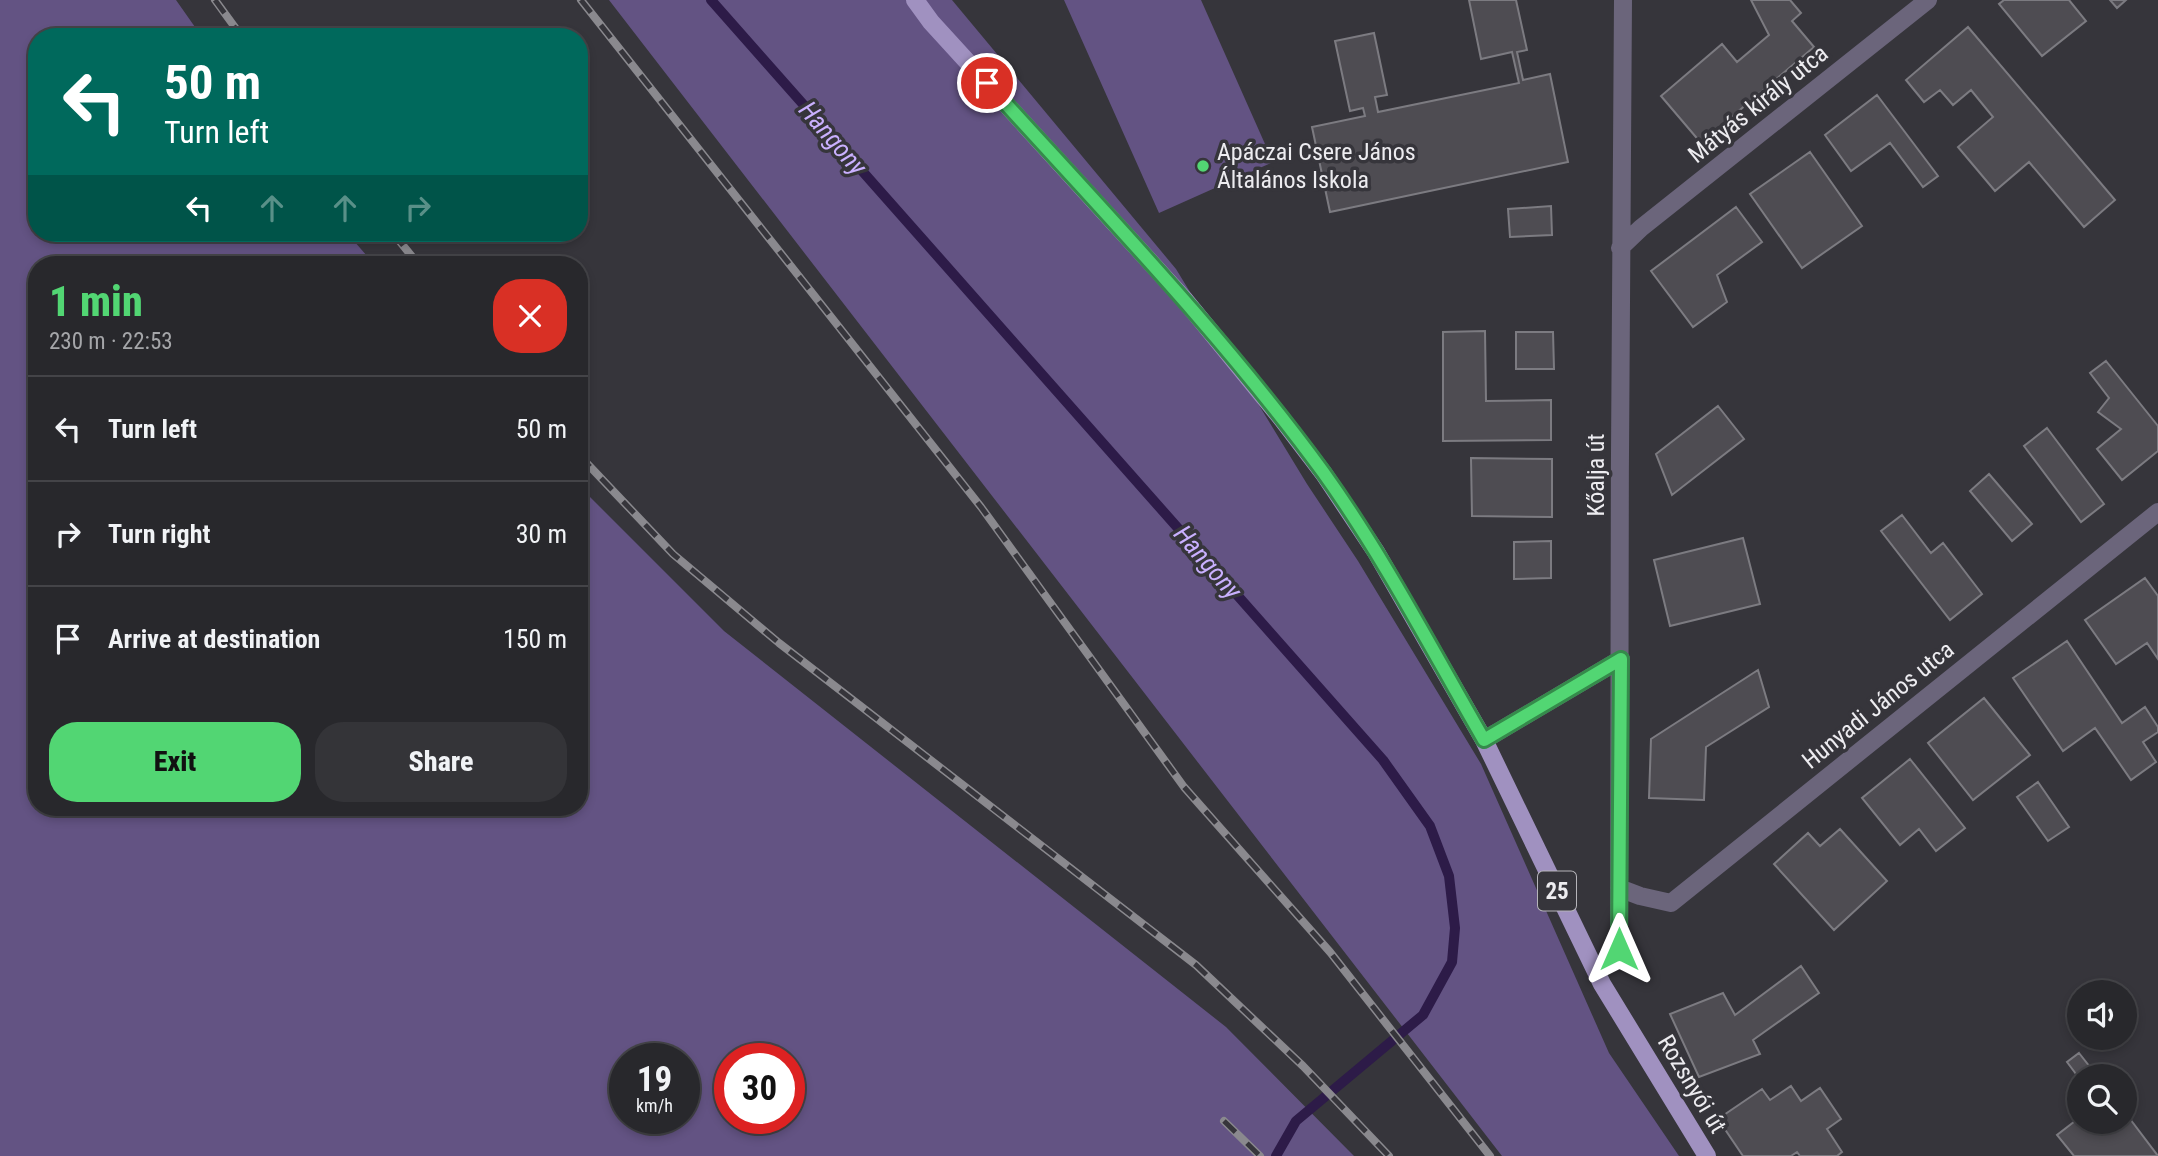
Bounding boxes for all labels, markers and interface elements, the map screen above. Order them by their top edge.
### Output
street label: Mátyás király utca [1683,39,1833,169]
pin [957,53,1017,113]
text: 50 m [164,54,261,111]
icon: left [49,56,140,147]
icon: arrive [968,64,1006,102]
water label: Hangony [793,95,874,182]
text: Turn left [164,113,269,151]
place label: Apáczai Csere János Általános Iskola [1217,138,1416,194]
marker: Apáczai Csere János Általános Iskola [1195,158,1211,174]
icon: left [180,189,218,227]
icon: ahead [253,189,291,227]
icon: ahead [326,189,364,227]
icon: right [399,189,437,227]
text: 1 min [49,277,143,326]
button: close [493,279,567,353]
text: 230 m · 22:53 [49,328,173,355]
icon: left [49,410,87,448]
text: Turn left [108,414,197,444]
text: 50 m [516,414,567,444]
street label: Kőalja út [1582,434,1610,516]
icon: right [49,515,87,553]
text: Turn right [108,519,210,549]
text: 30 m [516,519,567,549]
water label: Hangony [1168,519,1249,606]
icon: arrive [49,620,87,658]
text: Arrive at destination [108,624,320,654]
text: 150 m [503,624,567,654]
street label: Hunyadi János utca [1797,635,1959,775]
button: Exit [49,722,301,802]
button: Share [315,722,567,802]
road number: 25 [1538,872,1576,911]
position arrow [1582,912,1656,986]
map controls [2067,980,2137,1134]
button: sound [2067,980,2137,1050]
street label: Rozsnyói út [1652,1030,1732,1138]
speed limit sign: 30 [714,1043,805,1134]
text: 19 [637,1059,672,1100]
button: search [2067,1064,2137,1134]
text: km/h [636,1095,673,1116]

